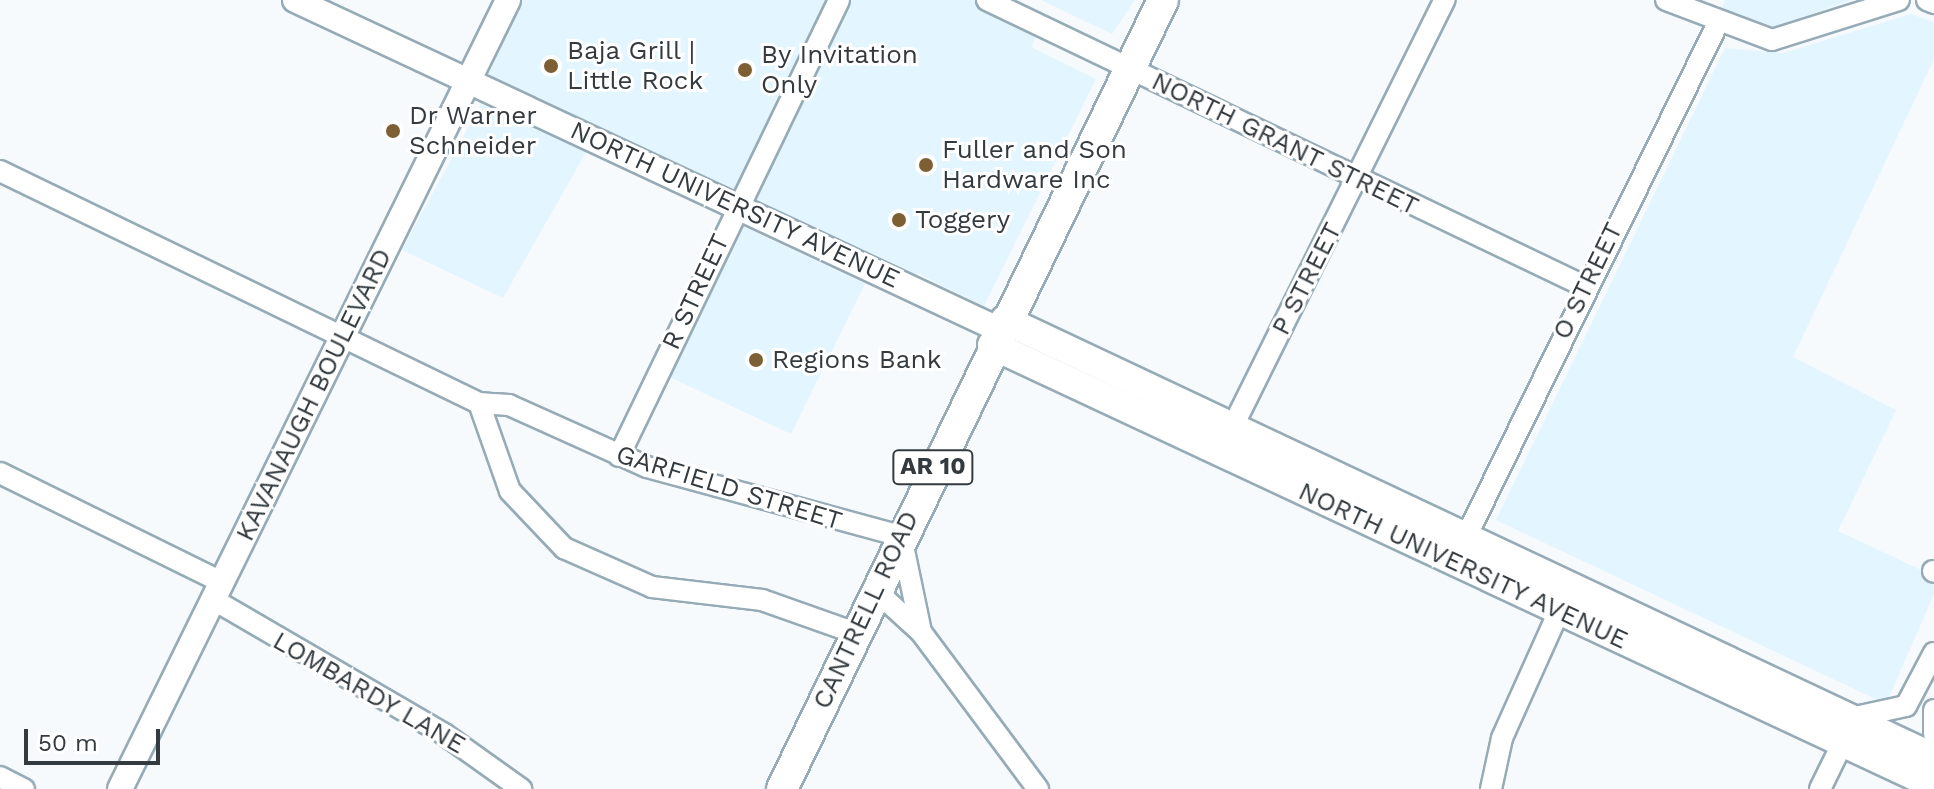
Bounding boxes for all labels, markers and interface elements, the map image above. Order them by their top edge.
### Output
place label: Baja Grill | Little Rock [567,35,703,96]
place label: By Invitation Only [761,39,919,100]
marker: Baja Grill | Little Rock [542,57,560,75]
marker: By Invitation Only [736,61,754,79]
street label: NORTH GRANT STREET [1146,66,1424,222]
place label: Dr Warner Schneider [409,100,538,162]
street label: NORTH UNIVERSITY AVENUE [564,114,906,296]
marker: Dr Warner Schneider [384,122,402,140]
place label: Fuller and Son Hardware Inc [942,134,1128,196]
marker: Fuller and Son Hardware Inc [917,156,935,174]
place label: Toggery [915,204,1010,236]
marker: Toggery [890,211,908,229]
street label: P STREET [1265,217,1349,341]
street label: O STREET [1546,218,1630,344]
street label: R STREET [656,229,736,355]
street label: KAVANAUGH BOULEVARD [230,244,398,546]
place label: Regions Bank [772,344,941,376]
marker: Regions Bank [747,351,765,369]
street label: GARFIELD STREET [612,439,846,537]
road number: AR 10 [891,447,975,487]
street label: NORTH UNIVERSITY AVENUE [1292,475,1634,657]
street label: CANTRELL ROAD [806,506,926,714]
street label: LOMBARDY LANE [267,625,471,761]
scale bar [28,713,164,763]
text: 50 m [38,729,98,757]

